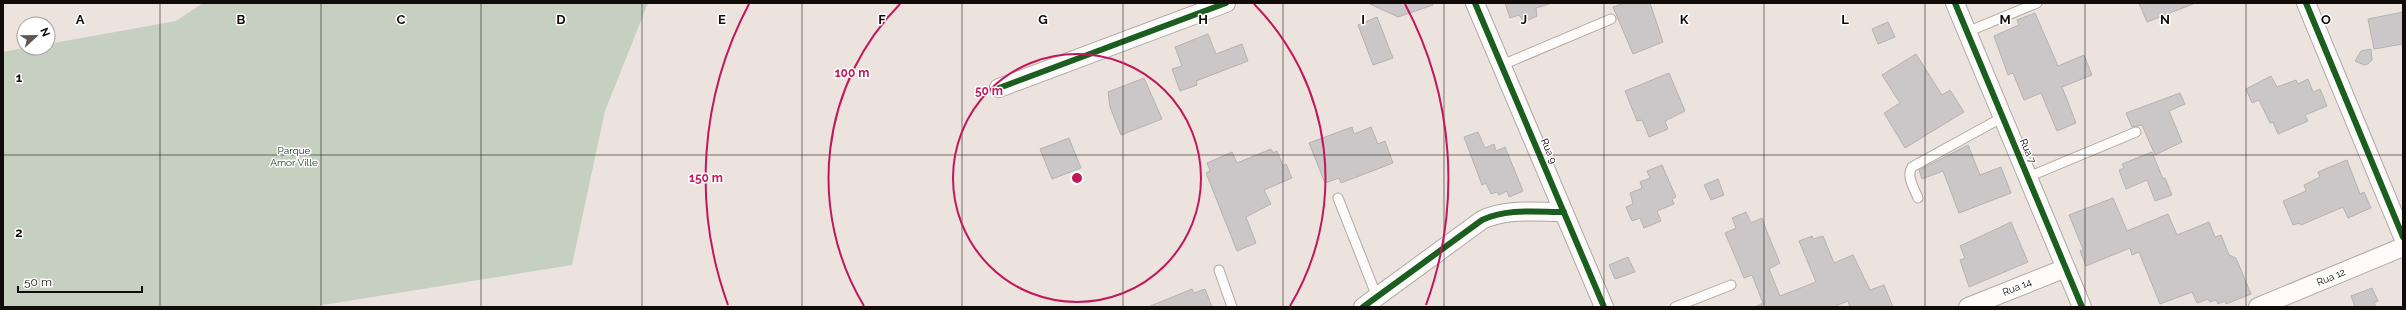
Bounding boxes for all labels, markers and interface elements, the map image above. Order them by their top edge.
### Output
text: A [76,12,85,27]
text: B [237,12,246,27]
text: C [397,12,406,27]
text: D [556,12,566,27]
text: E [718,12,726,27]
text: F [878,12,886,27]
text: G [1038,12,1048,27]
text: H [1198,12,1208,27]
text: I [1361,12,1365,27]
text: J [1521,12,1527,27]
text: K [1680,12,1689,27]
text: L [1841,12,1849,27]
text: M [1999,12,2011,27]
text: N [2160,12,2170,27]
text: O [2321,12,2331,27]
north arrow [16,16,56,56]
text: N [37,26,52,39]
text: 100 m [835,66,869,80]
text: 1 [16,70,23,85]
text: 50 m [975,84,1003,98]
street label: Rua 9 [1539,137,1559,165]
street label: Rua 7 [2018,137,2038,166]
park label: Parque Amor Ville [270,145,318,168]
text: 150 m [689,171,723,185]
centre of rings [1070,171,1084,185]
text: 2 [15,225,23,240]
street label: Rua 12 [2315,266,2347,288]
scale bar [18,268,142,294]
text: 50 m [24,275,52,289]
street label: Rua 14 [2001,276,2034,298]

